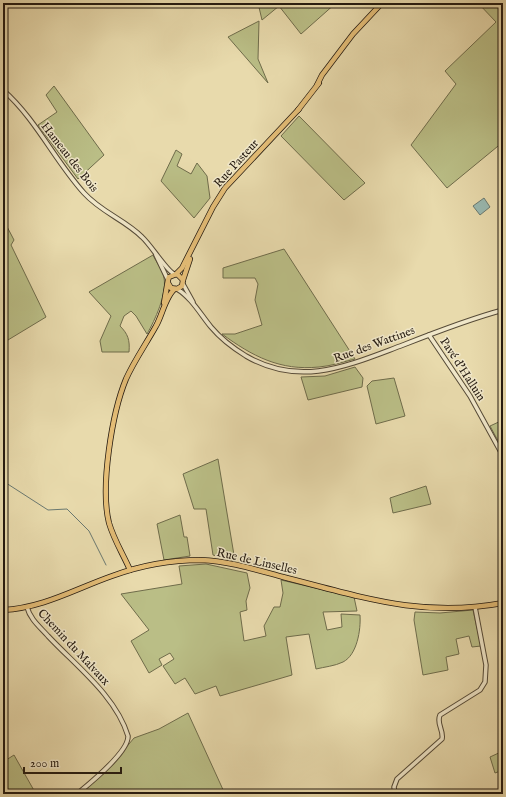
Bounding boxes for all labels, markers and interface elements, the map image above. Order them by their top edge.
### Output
street label: Hameau des Bois [38,119,102,195]
street label: Rue Pasteur [211,136,262,191]
street label: Rue des Wattines [331,323,417,366]
street label: Pavé d'Halluin [436,335,489,404]
street label: Rue de Linselles [215,545,299,578]
street label: Chemin du Malvaux [34,606,113,689]
scale bar [24,749,121,775]
text: 200 m [30,756,59,771]

